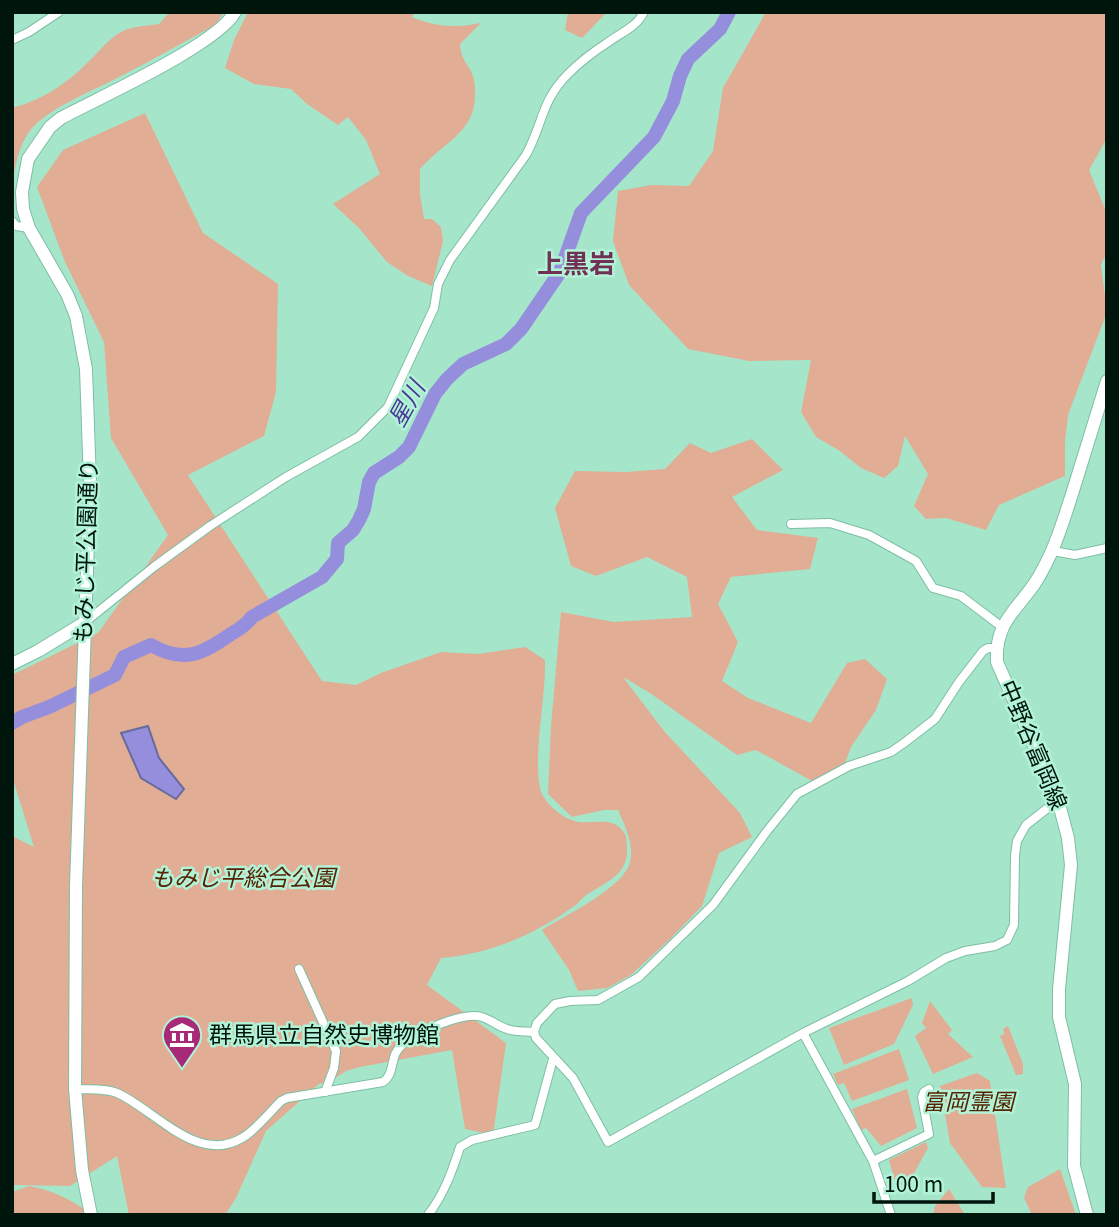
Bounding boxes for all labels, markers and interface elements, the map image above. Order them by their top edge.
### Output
district label: 上黒岩 [537,243,615,280]
water label: 星川 [378,371,433,432]
street label: もみじ平公園通り [64,458,104,643]
street label: 中野谷富岡線 [992,674,1077,814]
park label: もみじ平総合公園 [151,859,338,893]
museum icon: 群馬県立自然史博物館 [161,1014,203,1069]
place label: 群馬県立自然史博物館 [209,1016,439,1050]
park label: 富岡霊園 [922,1083,1017,1117]
scale bar [874,1160,993,1204]
text: 100 m [884,1168,943,1198]

